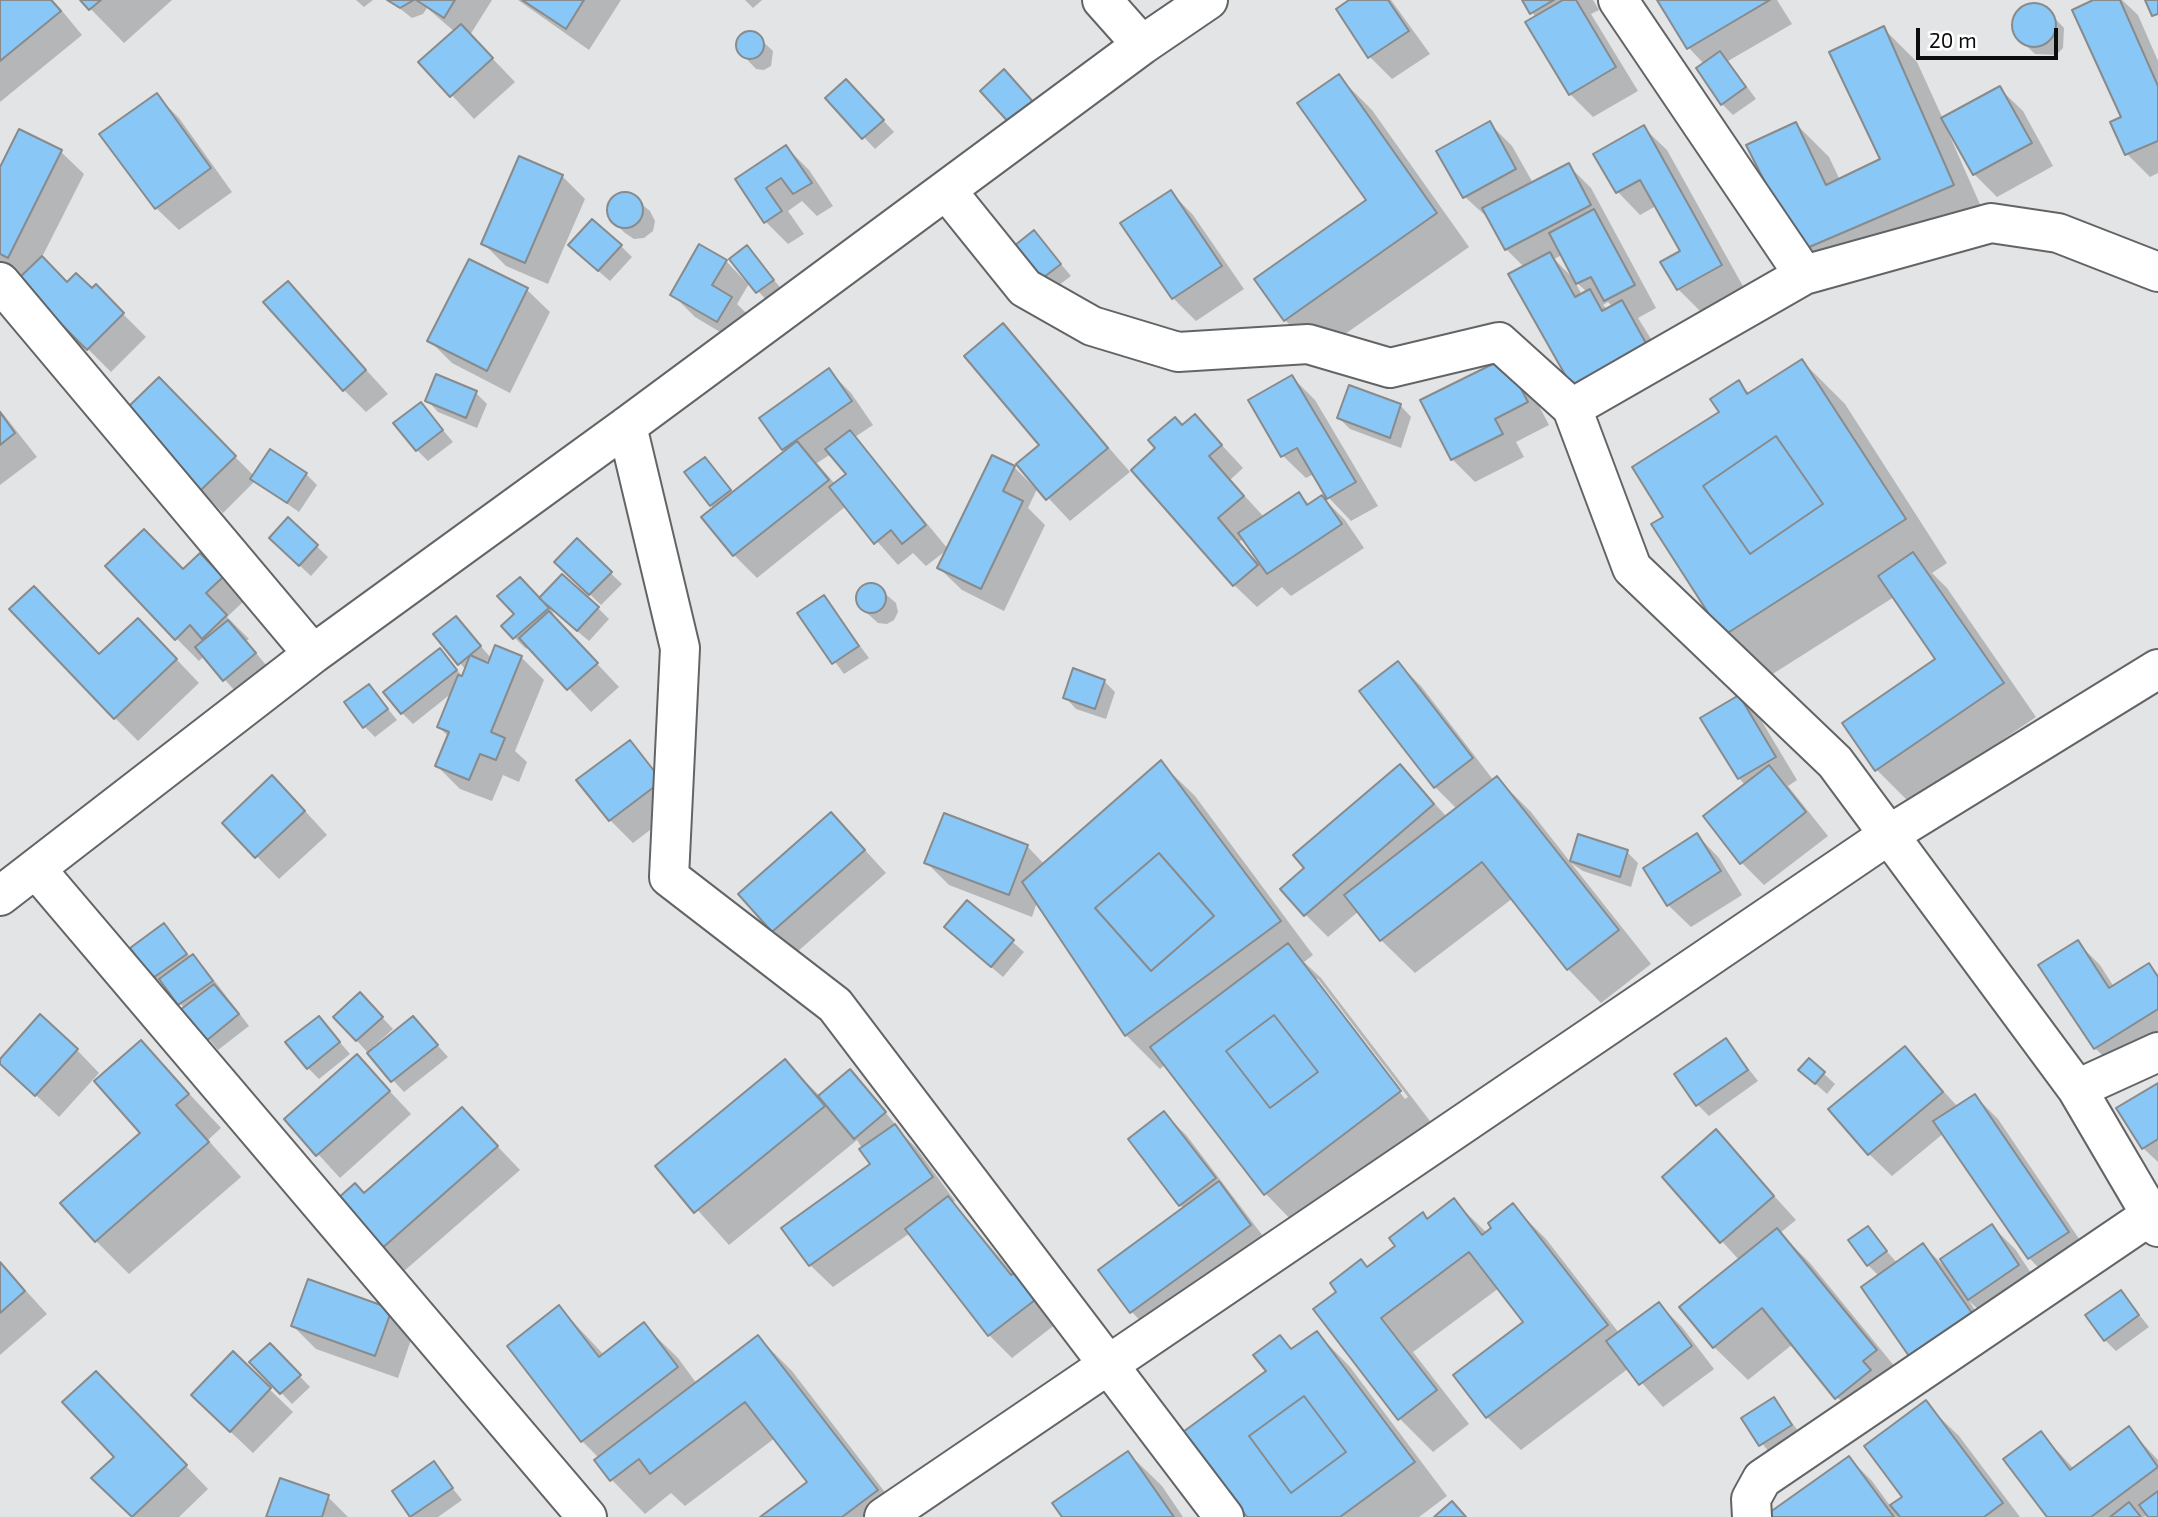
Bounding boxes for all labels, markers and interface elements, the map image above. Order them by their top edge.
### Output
scale bar [1920,14,2062,58]
text: 20 m [1929,27,1977,52]

